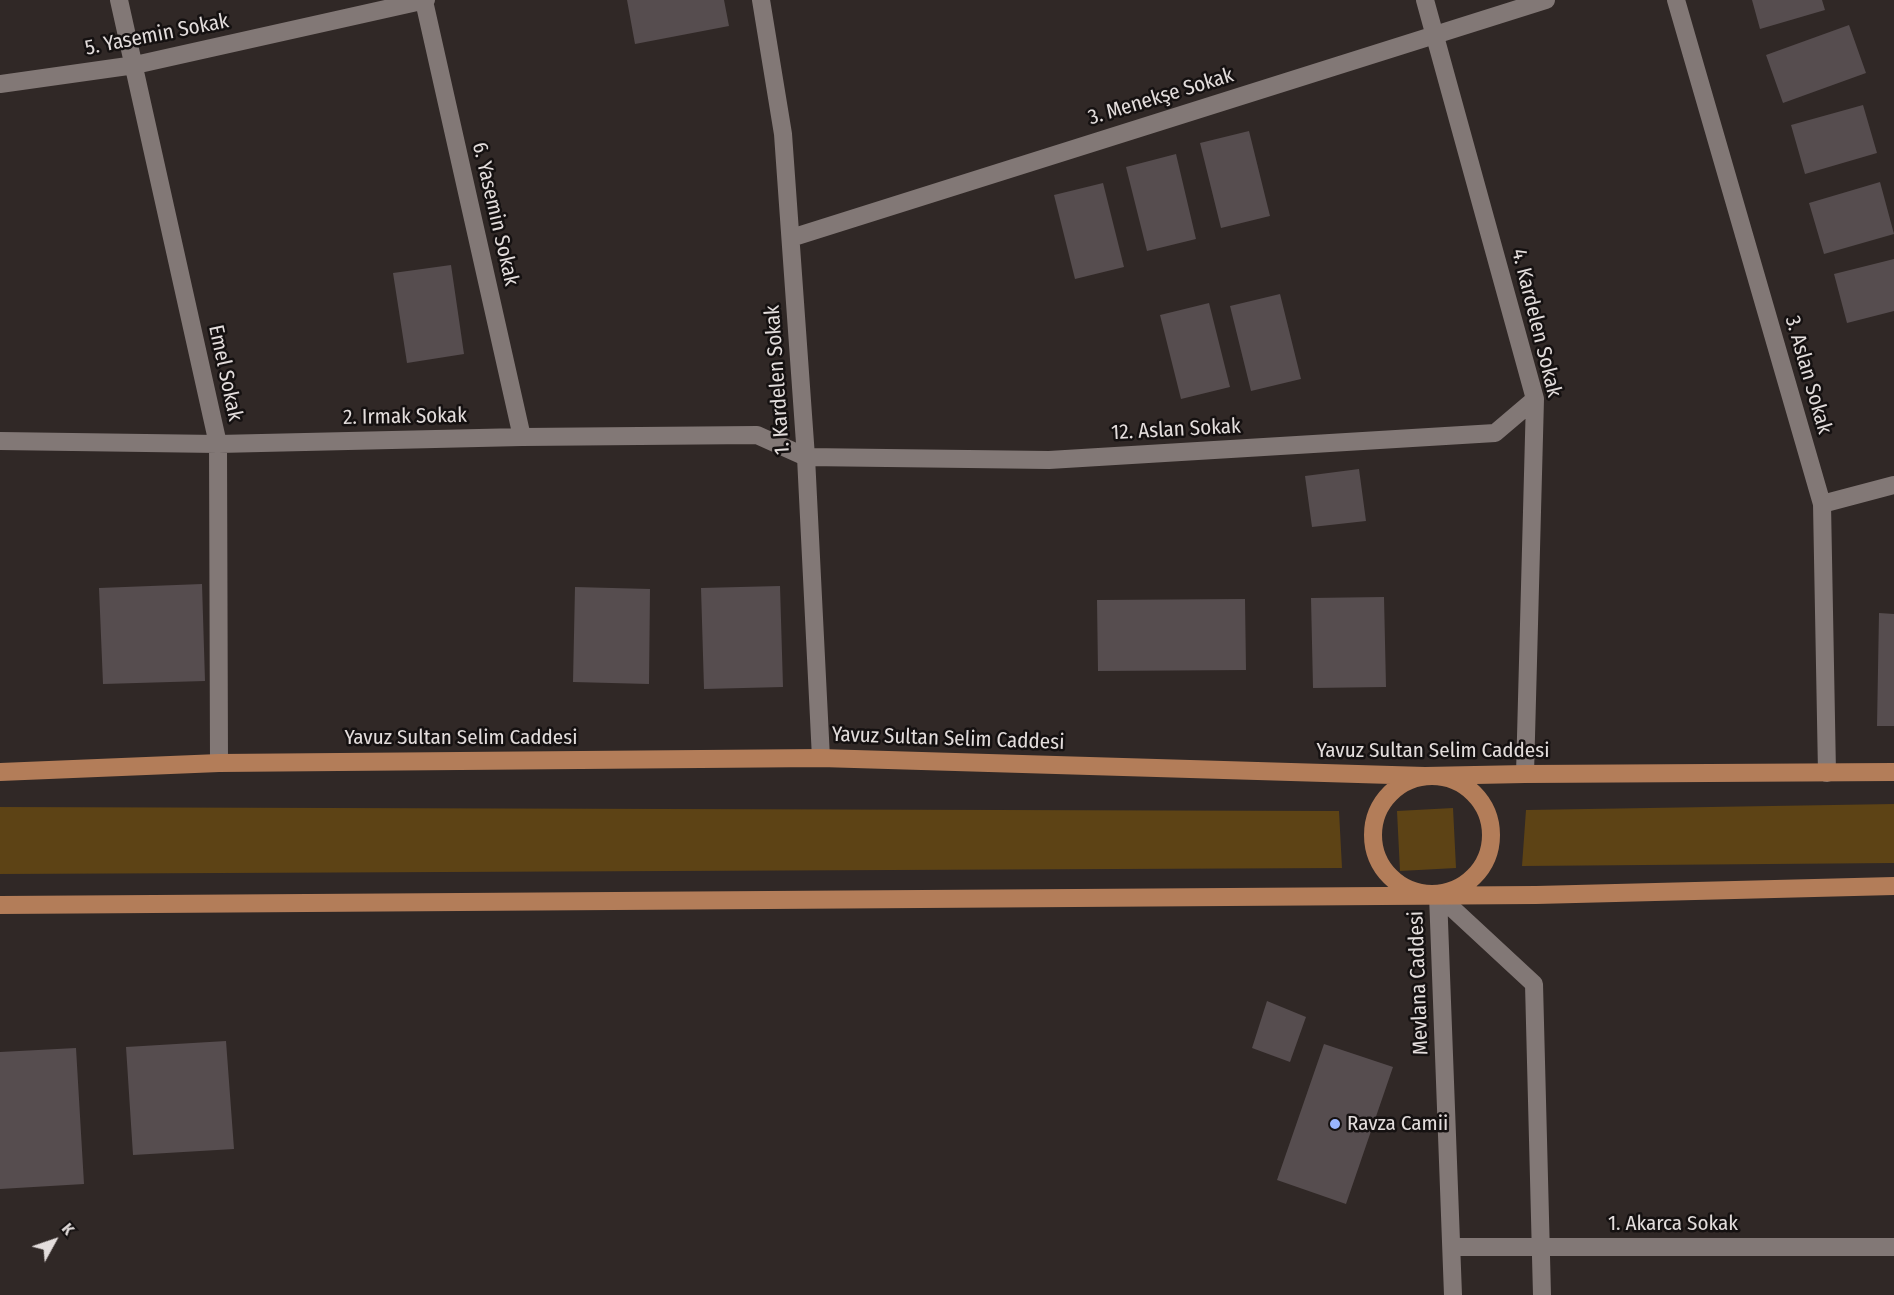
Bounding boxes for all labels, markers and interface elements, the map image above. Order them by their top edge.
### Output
street label: 5. Yasemin Sokak [83,9,231,61]
street label: 3. Menekşe Sokak [1085,63,1237,131]
street label: 6. Yasemin Sokak [466,140,524,288]
street label: 4. Kardelen Sokak [1505,246,1567,400]
street label: 1. Kardelen Sokak [760,304,796,456]
street label: 3. Aslan Sokak [1779,313,1837,437]
street label: Emel Sokak [203,323,247,423]
street label: 2. Irmak Sokak [343,403,467,431]
street label: 12. Aslan Sokak [1111,414,1241,446]
street label: Yavuz Sultan Selim Caddesi [831,722,1065,756]
street label: Yavuz Sultan Selim Caddesi [345,725,577,751]
street label: Yavuz Sultan Selim Caddesi [1317,738,1549,764]
street label: Mevlana Caddesi [1404,910,1434,1056]
place label: Ravza Camii [1347,1111,1448,1137]
marker: Ravza Camii [1328,1117,1342,1131]
north arrow [24,1211,84,1271]
street label: 1. Akarca Sokak [1608,1211,1738,1237]
text: K [58,1219,78,1239]

